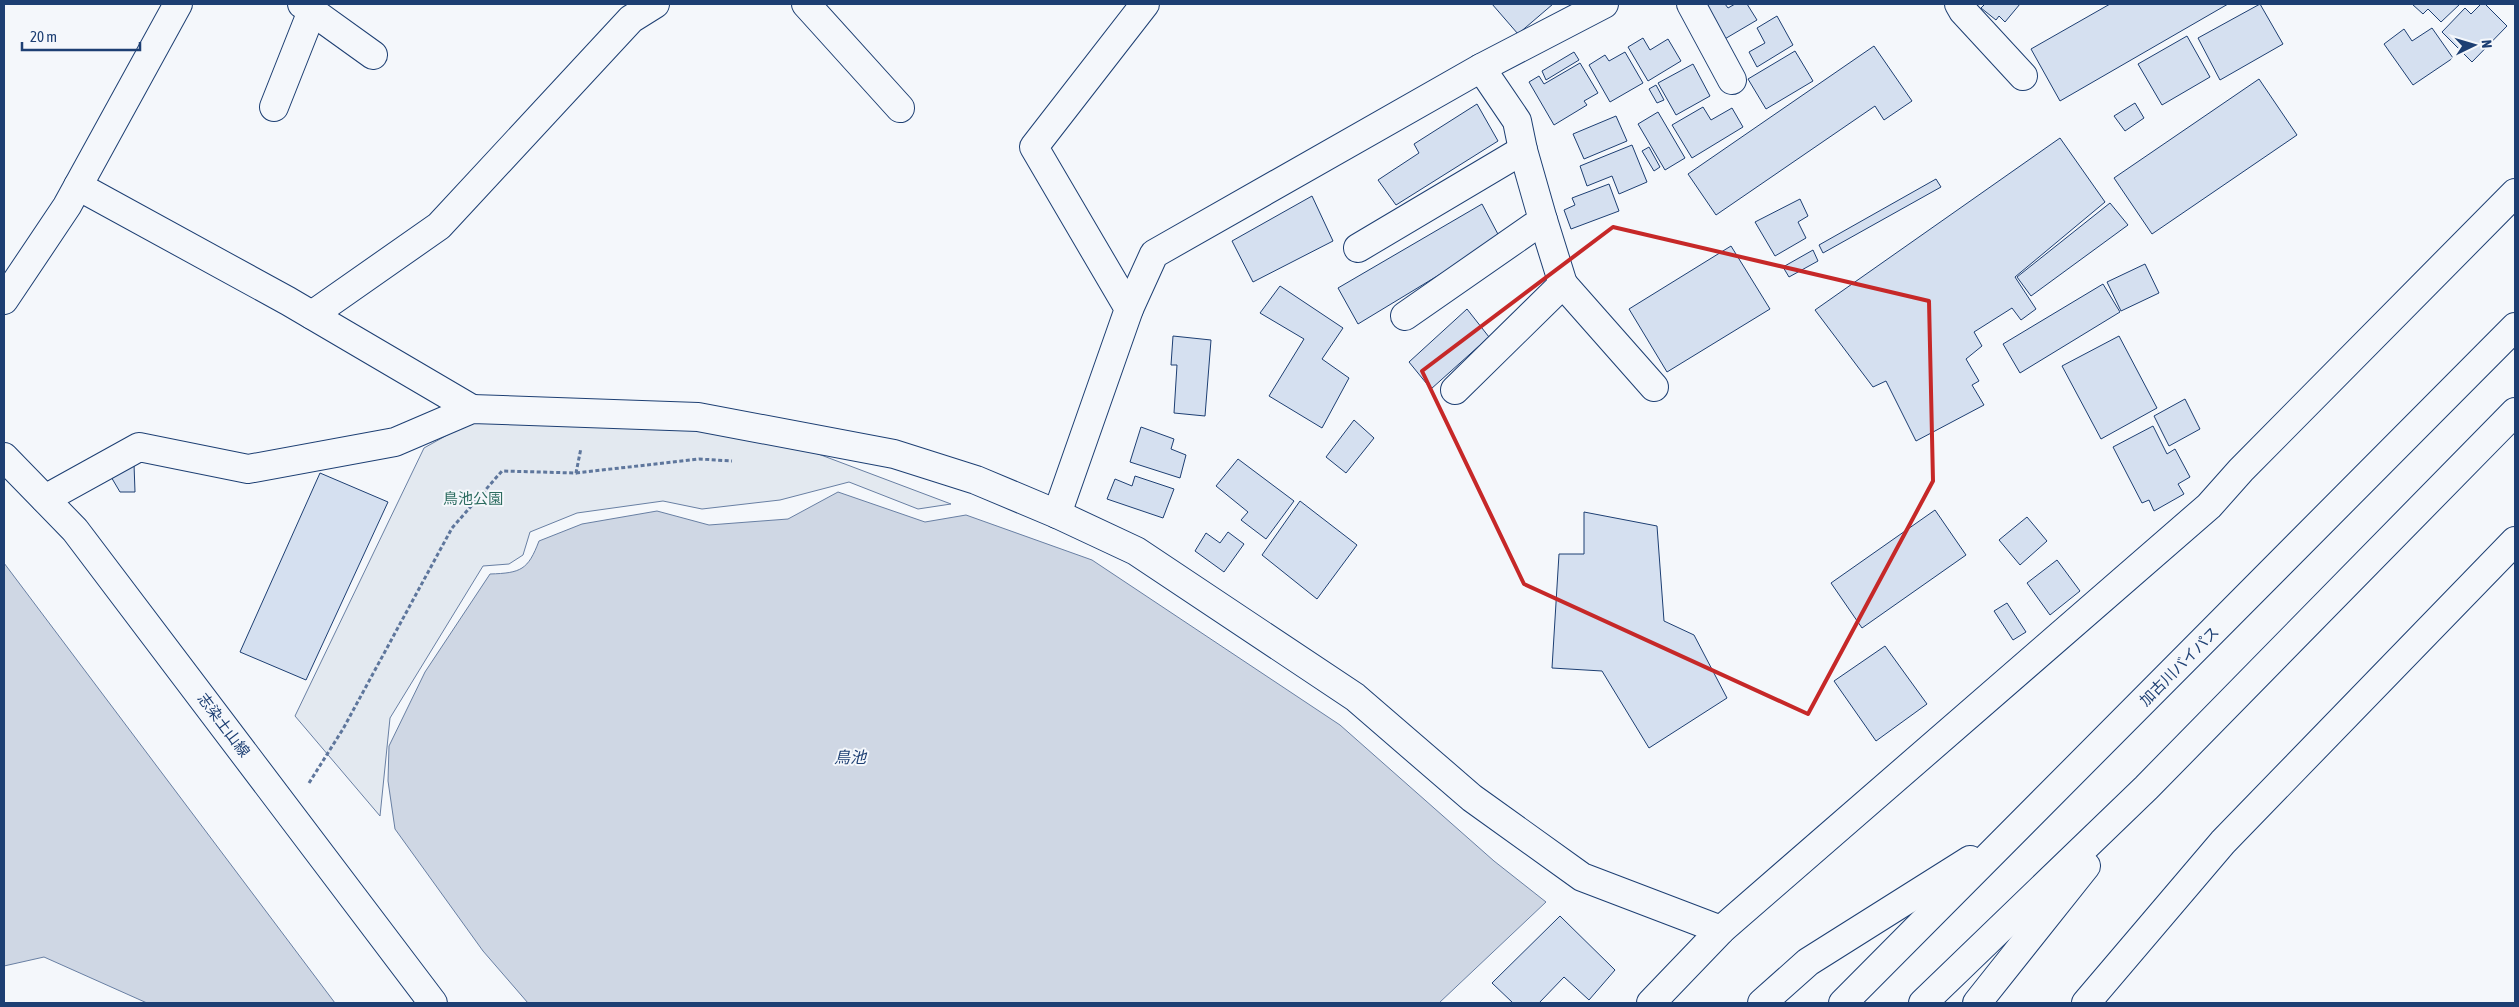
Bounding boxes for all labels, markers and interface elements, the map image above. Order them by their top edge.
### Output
scale bar [22,20,140,52]
north arrow [2449,20,2499,70]
text: 20 m [30,28,57,45]
text: N [2479,39,2495,49]
park label: 鳥池公園 [443,490,503,507]
street label: 加古川バイパス [2136,623,2222,709]
street label: 志染土山線 [195,690,253,760]
water label: 鳥池 [834,748,868,766]

